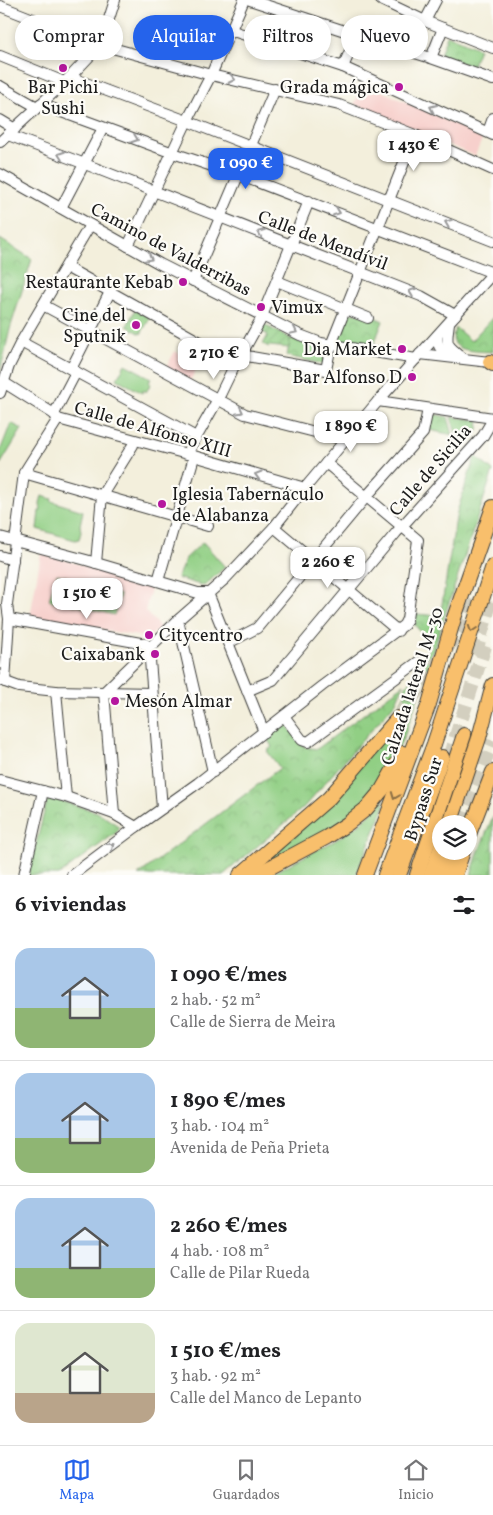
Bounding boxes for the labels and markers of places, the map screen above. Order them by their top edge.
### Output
marker: Bar Pichi Sushi [57,62,69,74]
place label: Bar Pichi Sushi [28,76,98,122]
place label: Grada mágica [280,76,389,101]
marker: Grada mágica [393,81,405,93]
pin: 1 430 € [368,130,460,172]
pin: 1 090 € [200,148,292,190]
place label: Restaurante Kebab [25,271,173,296]
marker: Restaurante Kebab [177,276,189,288]
place label: Vimux [271,296,323,321]
marker: Vimux [255,301,267,313]
place label: Cine del Sputnik [62,304,126,350]
marker: Cine del Sputnik [130,319,142,331]
pin: 2 710 € [168,338,260,380]
place label: Dia Market [303,338,392,363]
marker: Dia Market [396,343,408,355]
place label: Bar Alfonso D [292,366,402,391]
marker: Bar Alfonso D [406,371,418,383]
pin: 1 890 € [305,410,397,453]
place label: Iglesia Tabernáculo de Alabanza [172,483,324,529]
marker: Iglesia Tabernáculo de Alabanza [156,498,168,510]
pin: 2 260 € [282,546,374,589]
pin: 1 510 € [41,578,133,620]
place label: Citycentro [159,624,243,649]
marker: Citycentro [143,629,155,641]
place label: Caixabank [61,643,145,668]
marker: Caixabank [149,648,161,660]
place label: Mesón Almar [125,690,233,715]
marker: Mesón Almar [109,695,121,707]

